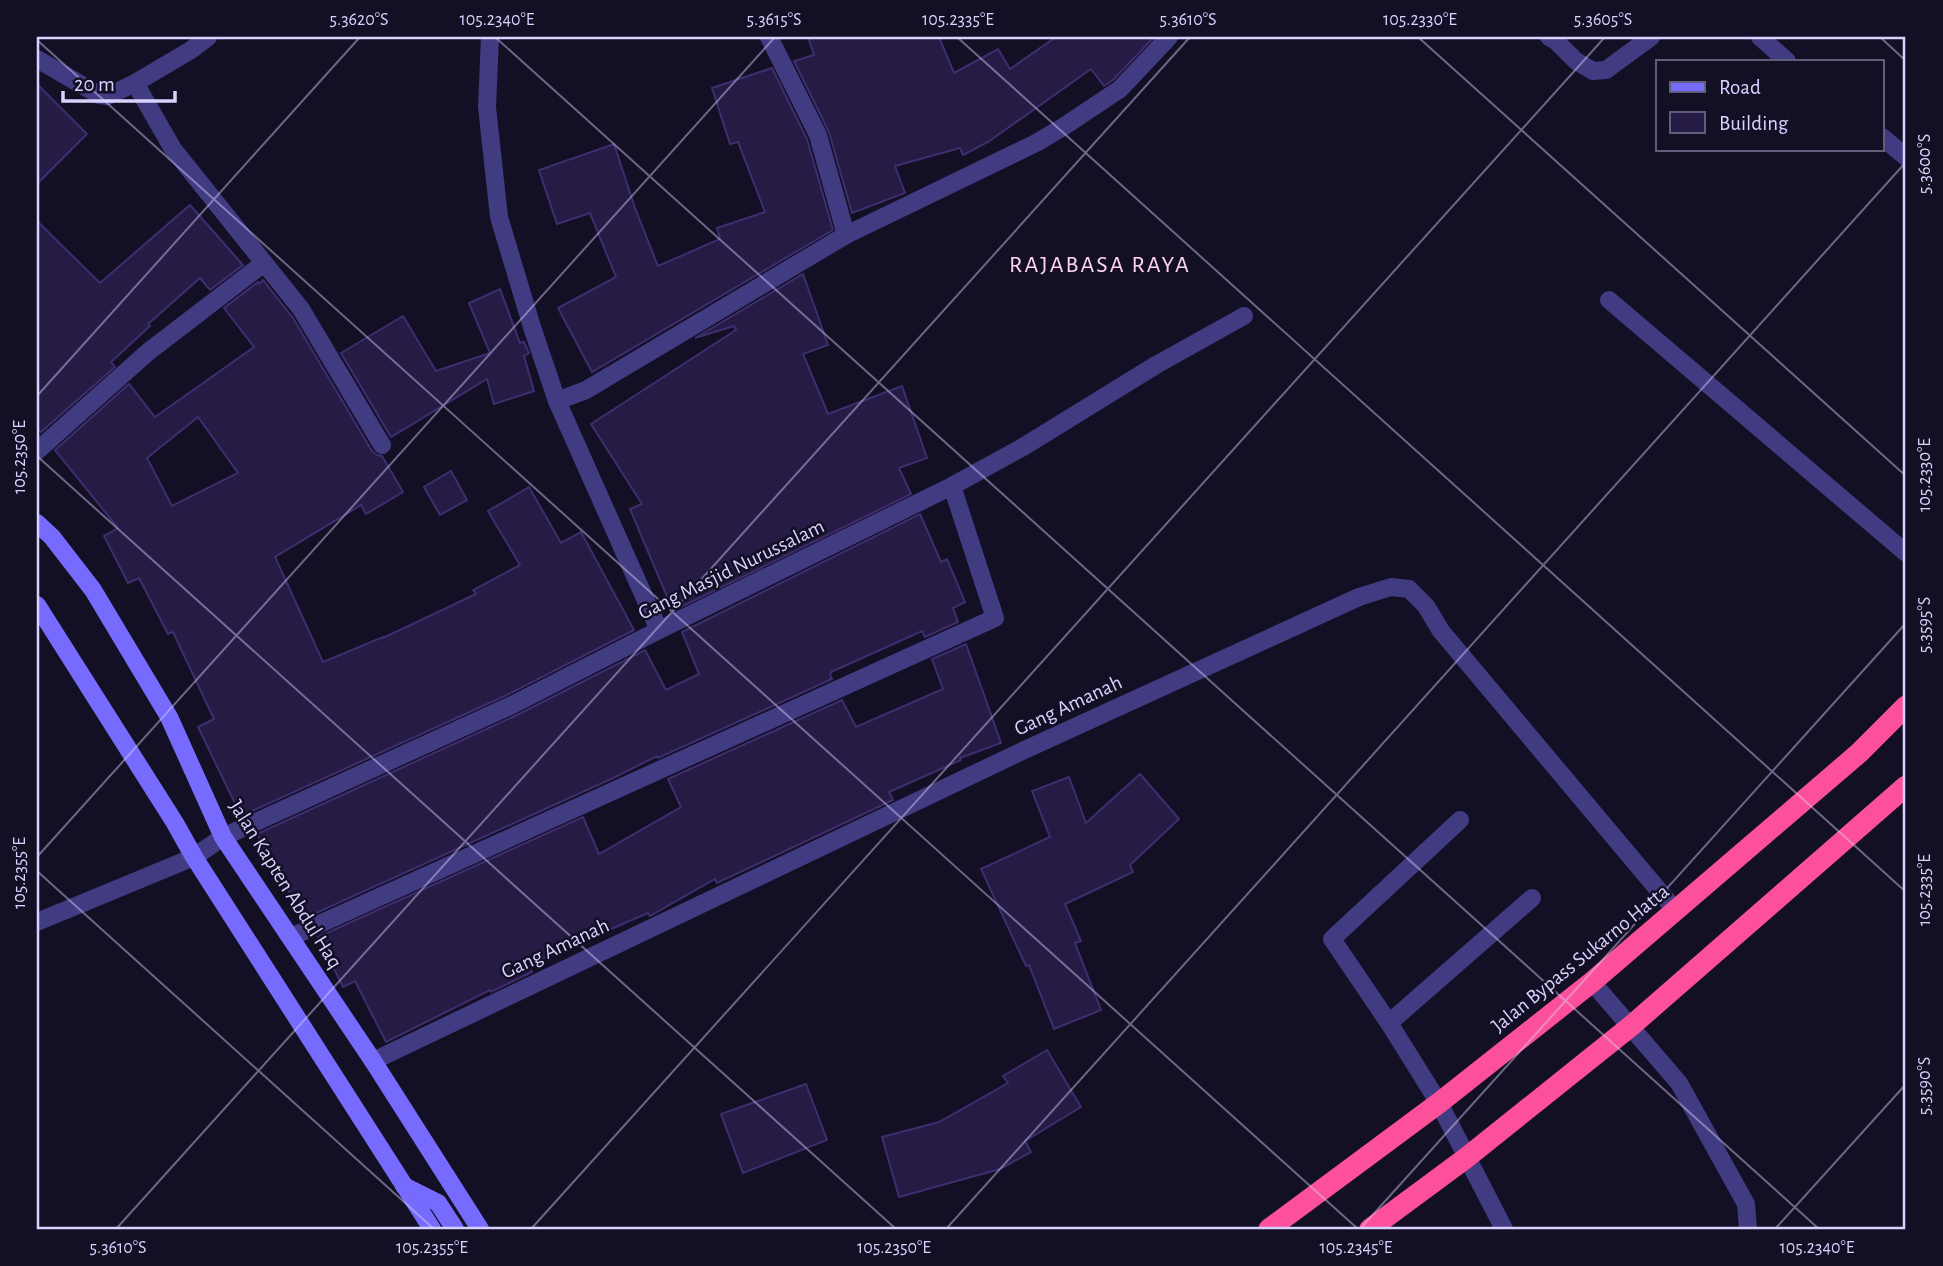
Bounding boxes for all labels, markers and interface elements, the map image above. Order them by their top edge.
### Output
text: 5.3620°S [330,11,389,29]
text: 105.2340°E [459,11,535,29]
text: 5.3615°S [746,11,802,29]
text: 105.2335°E [922,11,994,29]
text: 5.3610°S [1160,11,1217,29]
text: 105.2330°E [1383,11,1457,29]
text: 5.3605°S [1574,11,1632,29]
scale bar [63,60,175,104]
legend [1656,60,1884,150]
text: 20 m [74,74,115,95]
text: Road [1719,77,1761,98]
text: Building [1719,113,1789,134]
text: 5.3600°S [1916,134,1934,194]
district label: RAJABASA RAYA [1009,253,1191,277]
text: 105.2350°E [11,420,29,494]
text: 105.2330°E [1916,438,1934,512]
street label: Gang Masjid Nurussalam [635,515,828,624]
text: 5.3595°S [1916,597,1934,653]
street label: Gang Amanah [1011,671,1125,740]
street label: Jalan Kapten Abdul Haq [225,796,346,972]
text: 105.2355°E [11,837,29,909]
text: 105.2335°E [1916,854,1934,926]
street label: Jalan Bypass Sukarno Hatta [1488,880,1673,1036]
street label: Gang Amanah [498,914,612,983]
text: 5.3590°S [1916,1057,1934,1115]
text: 5.3610°S [90,1239,147,1257]
text: 105.2355°E [396,1239,468,1257]
text: 105.2350°E [857,1239,931,1257]
text: 105.2345°E [1319,1239,1393,1257]
text: 105.2340°E [1779,1239,1855,1257]

